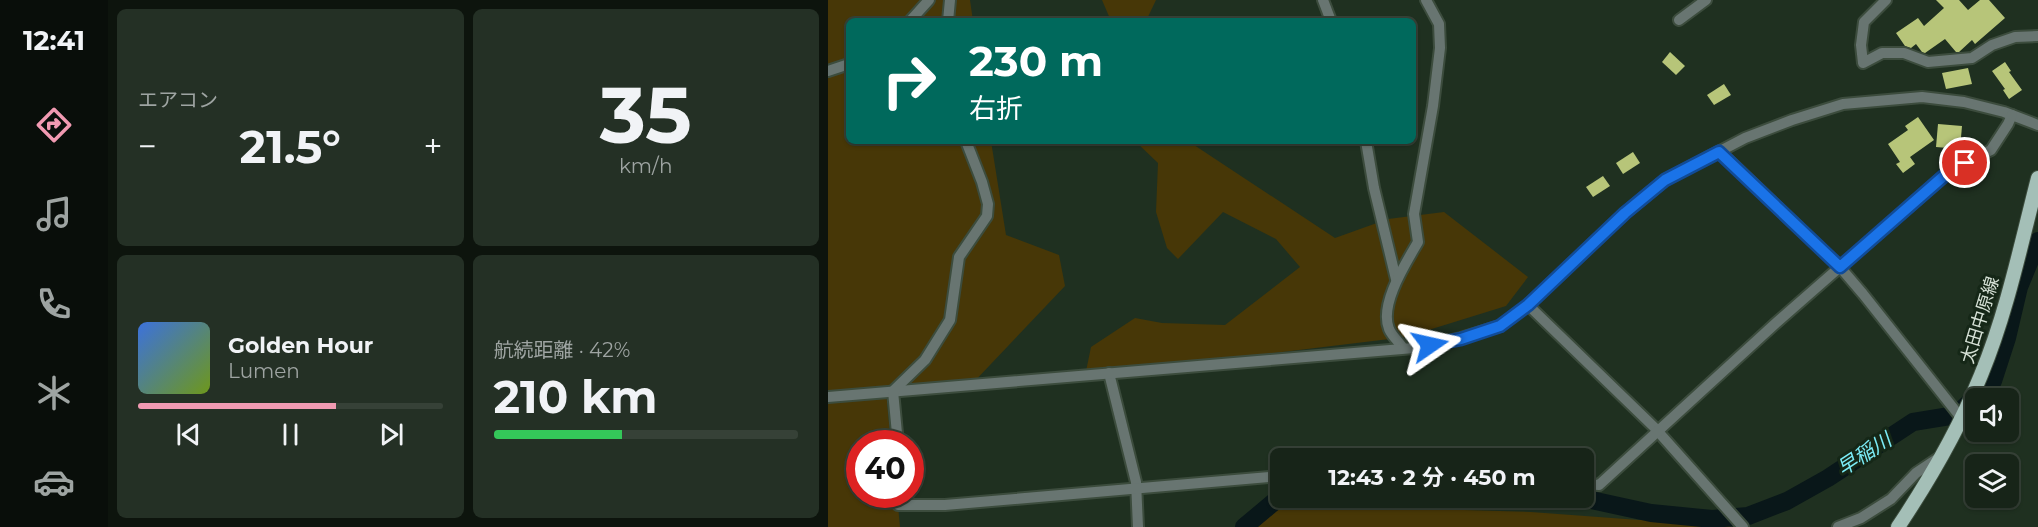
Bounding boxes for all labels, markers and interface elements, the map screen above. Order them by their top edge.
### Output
text: 12:41 [23,24,85,57]
text: 230 m [969,35,1103,87]
icon: right [870,42,948,120]
text: 35 [600,67,692,163]
text: エアコン [138,88,218,112]
text: 右折 [969,92,1023,125]
icon: directions [33,104,75,146]
text: 21.5° [240,119,341,174]
text: − [138,126,157,166]
text: + [424,126,443,166]
pin [1939,137,1990,188]
icon: arrive [1948,146,1981,179]
text: km/h [619,154,672,178]
icon: music [33,193,75,235]
street label: 太田中原線 [1956,274,2004,366]
icon: phone [33,283,75,325]
position arrow [1398,313,1462,377]
text: Golden Hour [228,332,373,359]
text: 航続距離 · 42% [494,338,630,362]
text: Lumen [228,359,300,383]
text: 210 km [494,369,658,424]
icon: climate [33,372,75,414]
map controls [1965,388,2019,508]
button: sound [1965,388,2019,442]
icon: previous [172,418,205,451]
icon: pause [274,418,307,451]
icon: next [375,418,408,451]
water label: 早稲川 [1832,427,1897,480]
speed limit sign: 40 [846,430,924,508]
button: layers [1965,454,2019,508]
icon: car [33,461,75,503]
text: 12:43 · 2 分 · 450 m [1328,464,1536,491]

